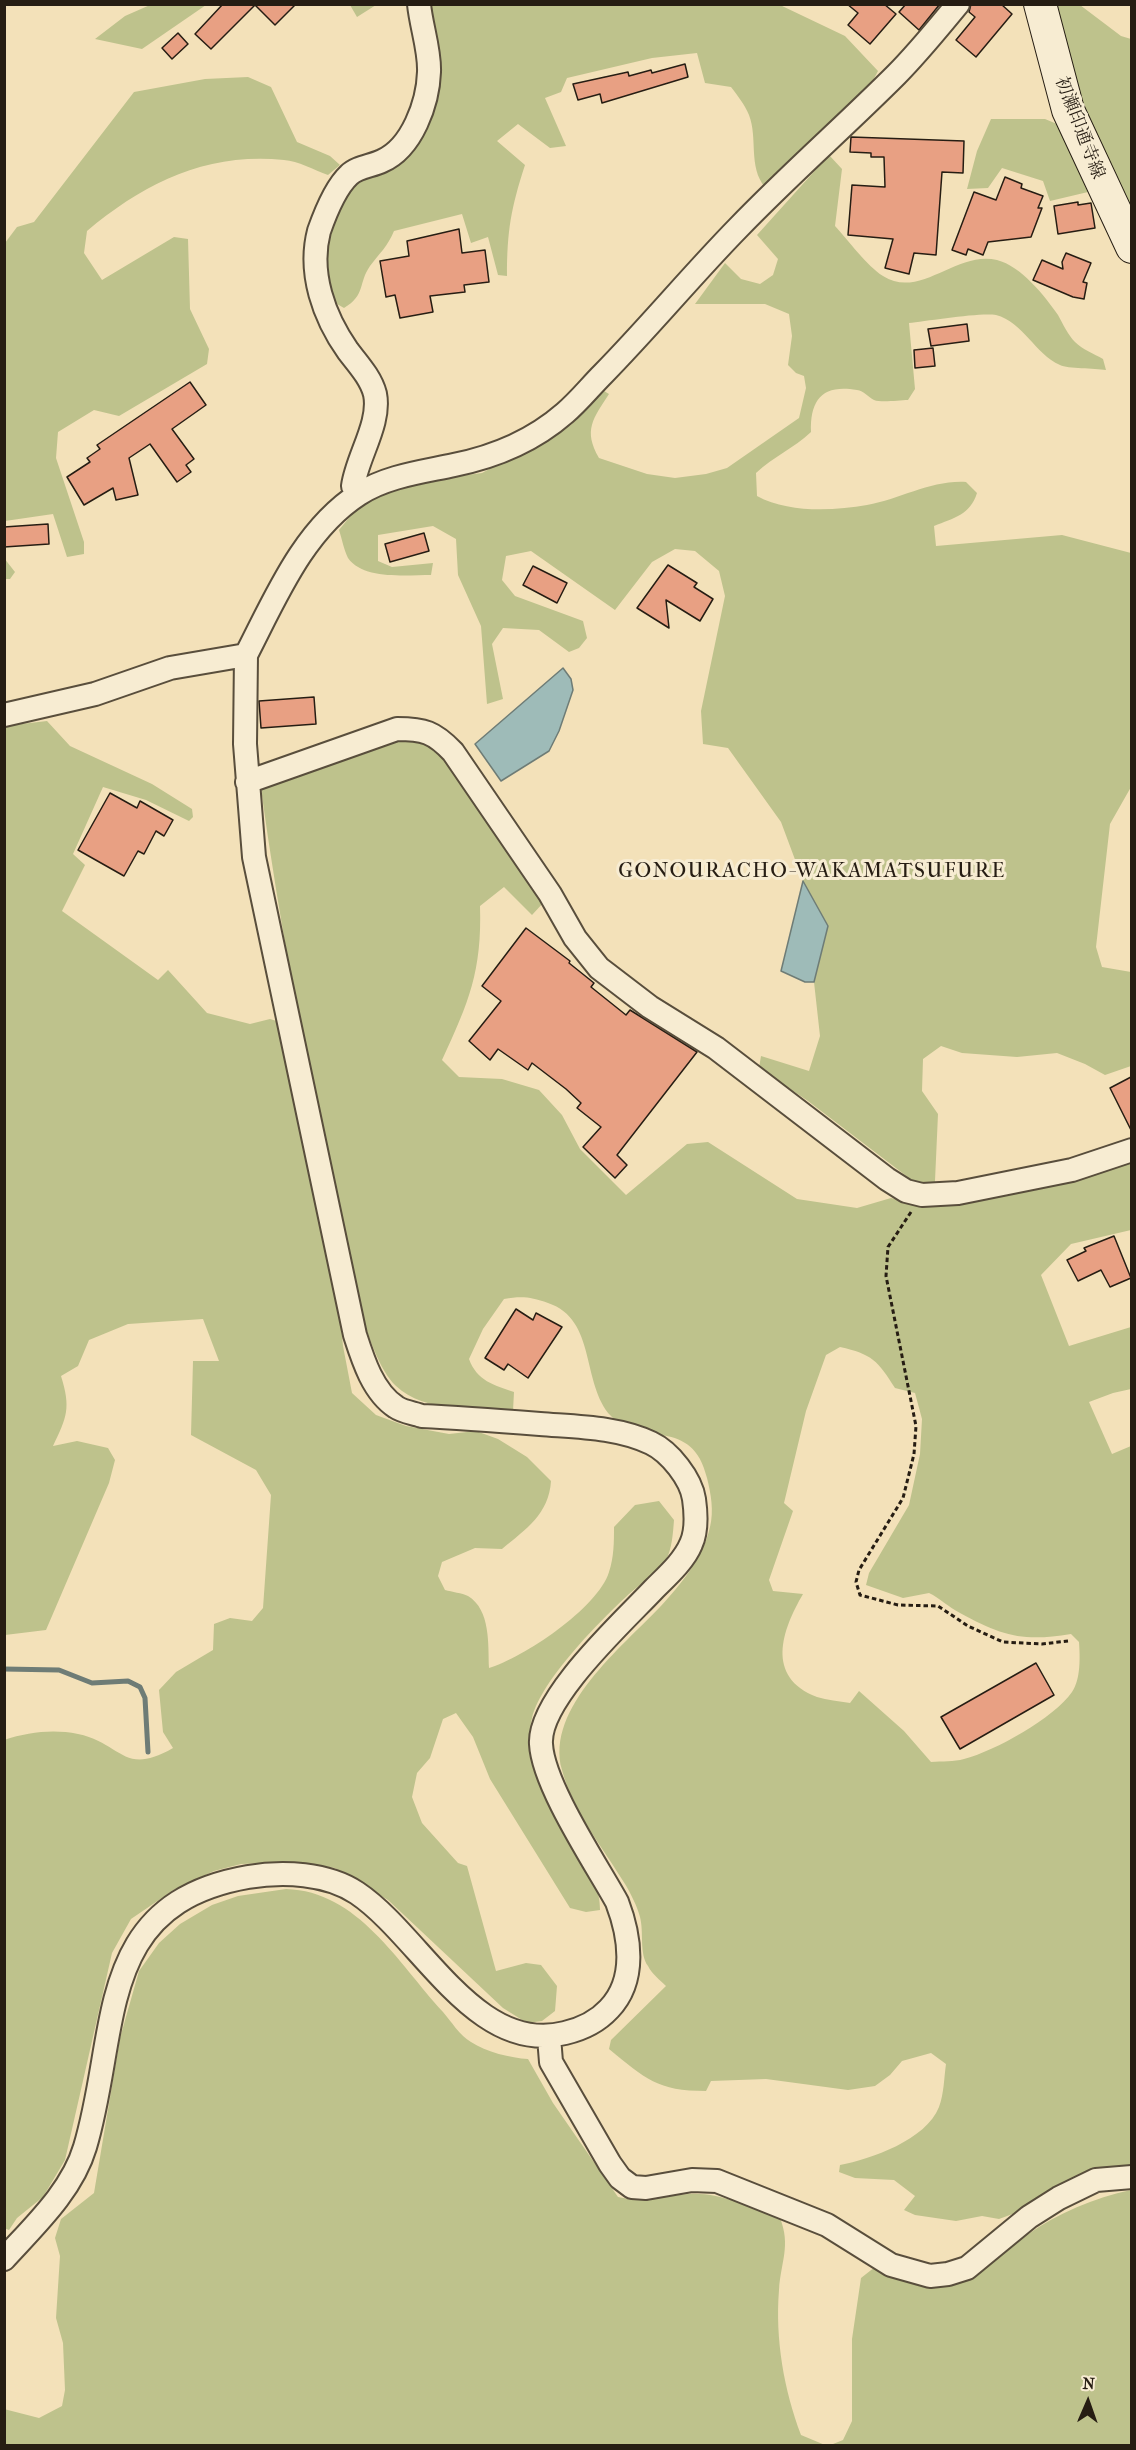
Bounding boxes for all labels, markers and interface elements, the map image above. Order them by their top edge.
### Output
street label: 初瀬印通寺線 [1050,74,1108,182]
district label: GONOURACHO-WAKAMATSUFURE [618,859,1006,885]
north arrow [1058,2372,1118,2432]
text: N [1082,2374,1095,2393]

